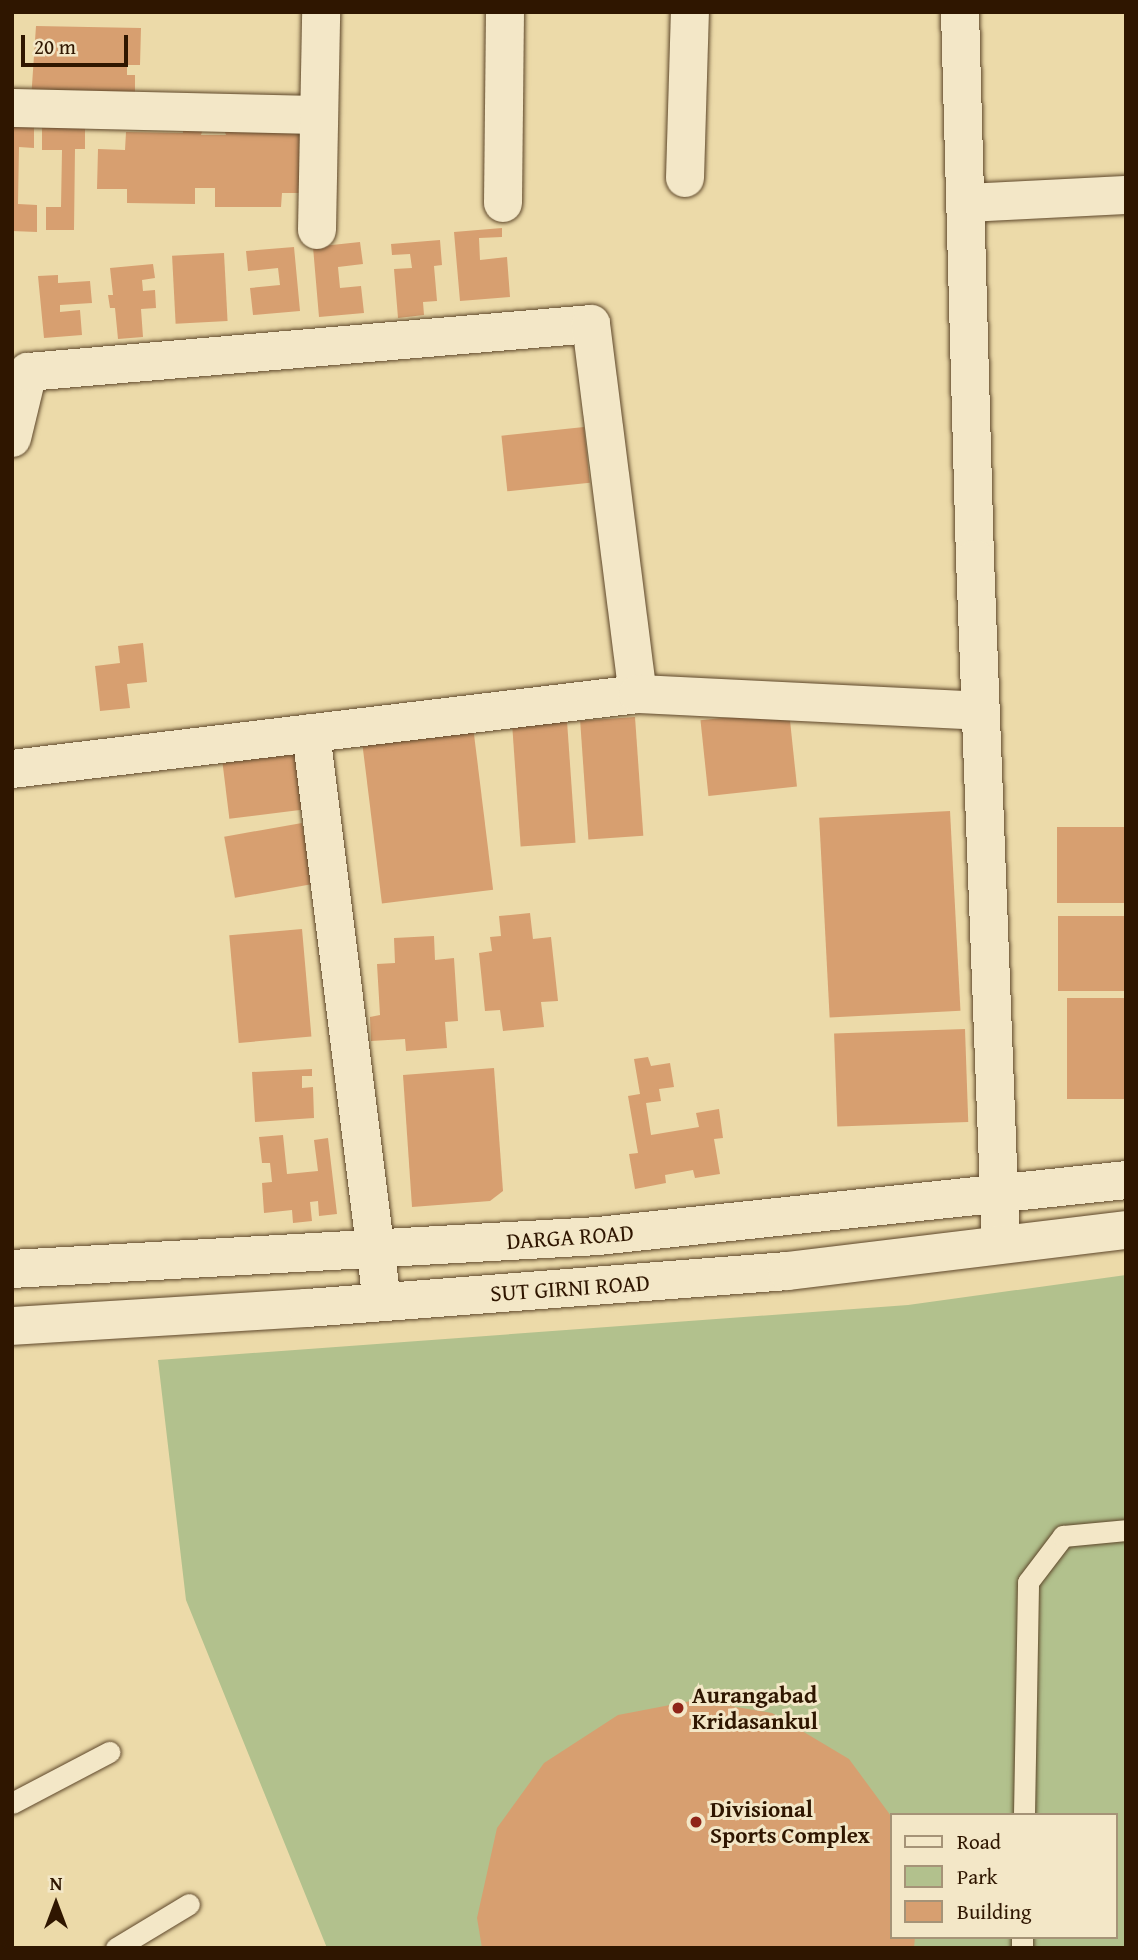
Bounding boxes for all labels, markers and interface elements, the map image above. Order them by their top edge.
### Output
scale bar [24,21,131,65]
text: 20 m [34,31,76,62]
street label: DARGA ROAD [505,1219,635,1255]
street label: SUT GIRNI ROAD [489,1269,651,1307]
place label: Aurangabad Kridasankul [692,1681,818,1735]
marker: Aurangabad Kridasankul [670,1700,686,1716]
place label: Divisional Sports Complex [710,1795,870,1849]
legend [890,1813,1117,1939]
marker: Divisional Sports Complex [688,1814,704,1830]
text: Road [957,1826,1001,1857]
text: Park [957,1861,998,1892]
north arrow [21,1869,91,1939]
text: N [50,1869,62,1897]
text: Building [957,1896,1031,1927]

